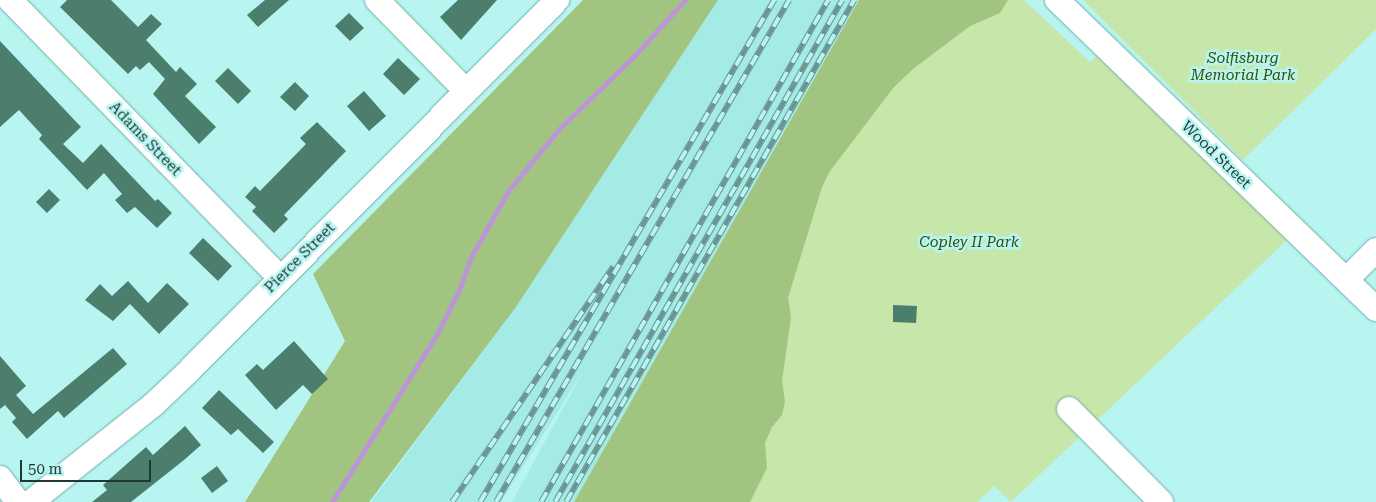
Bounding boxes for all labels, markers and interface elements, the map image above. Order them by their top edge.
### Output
park label: Solfisburg Memorial Park [1191,49,1295,84]
street label: Adams Street [105,98,185,180]
street label: Wood Street [1178,117,1254,193]
street label: Pierce Street [261,219,339,297]
park label: Copley II Park [919,234,1019,252]
scale bar [22,450,154,482]
text: 50 m [28,460,62,478]

